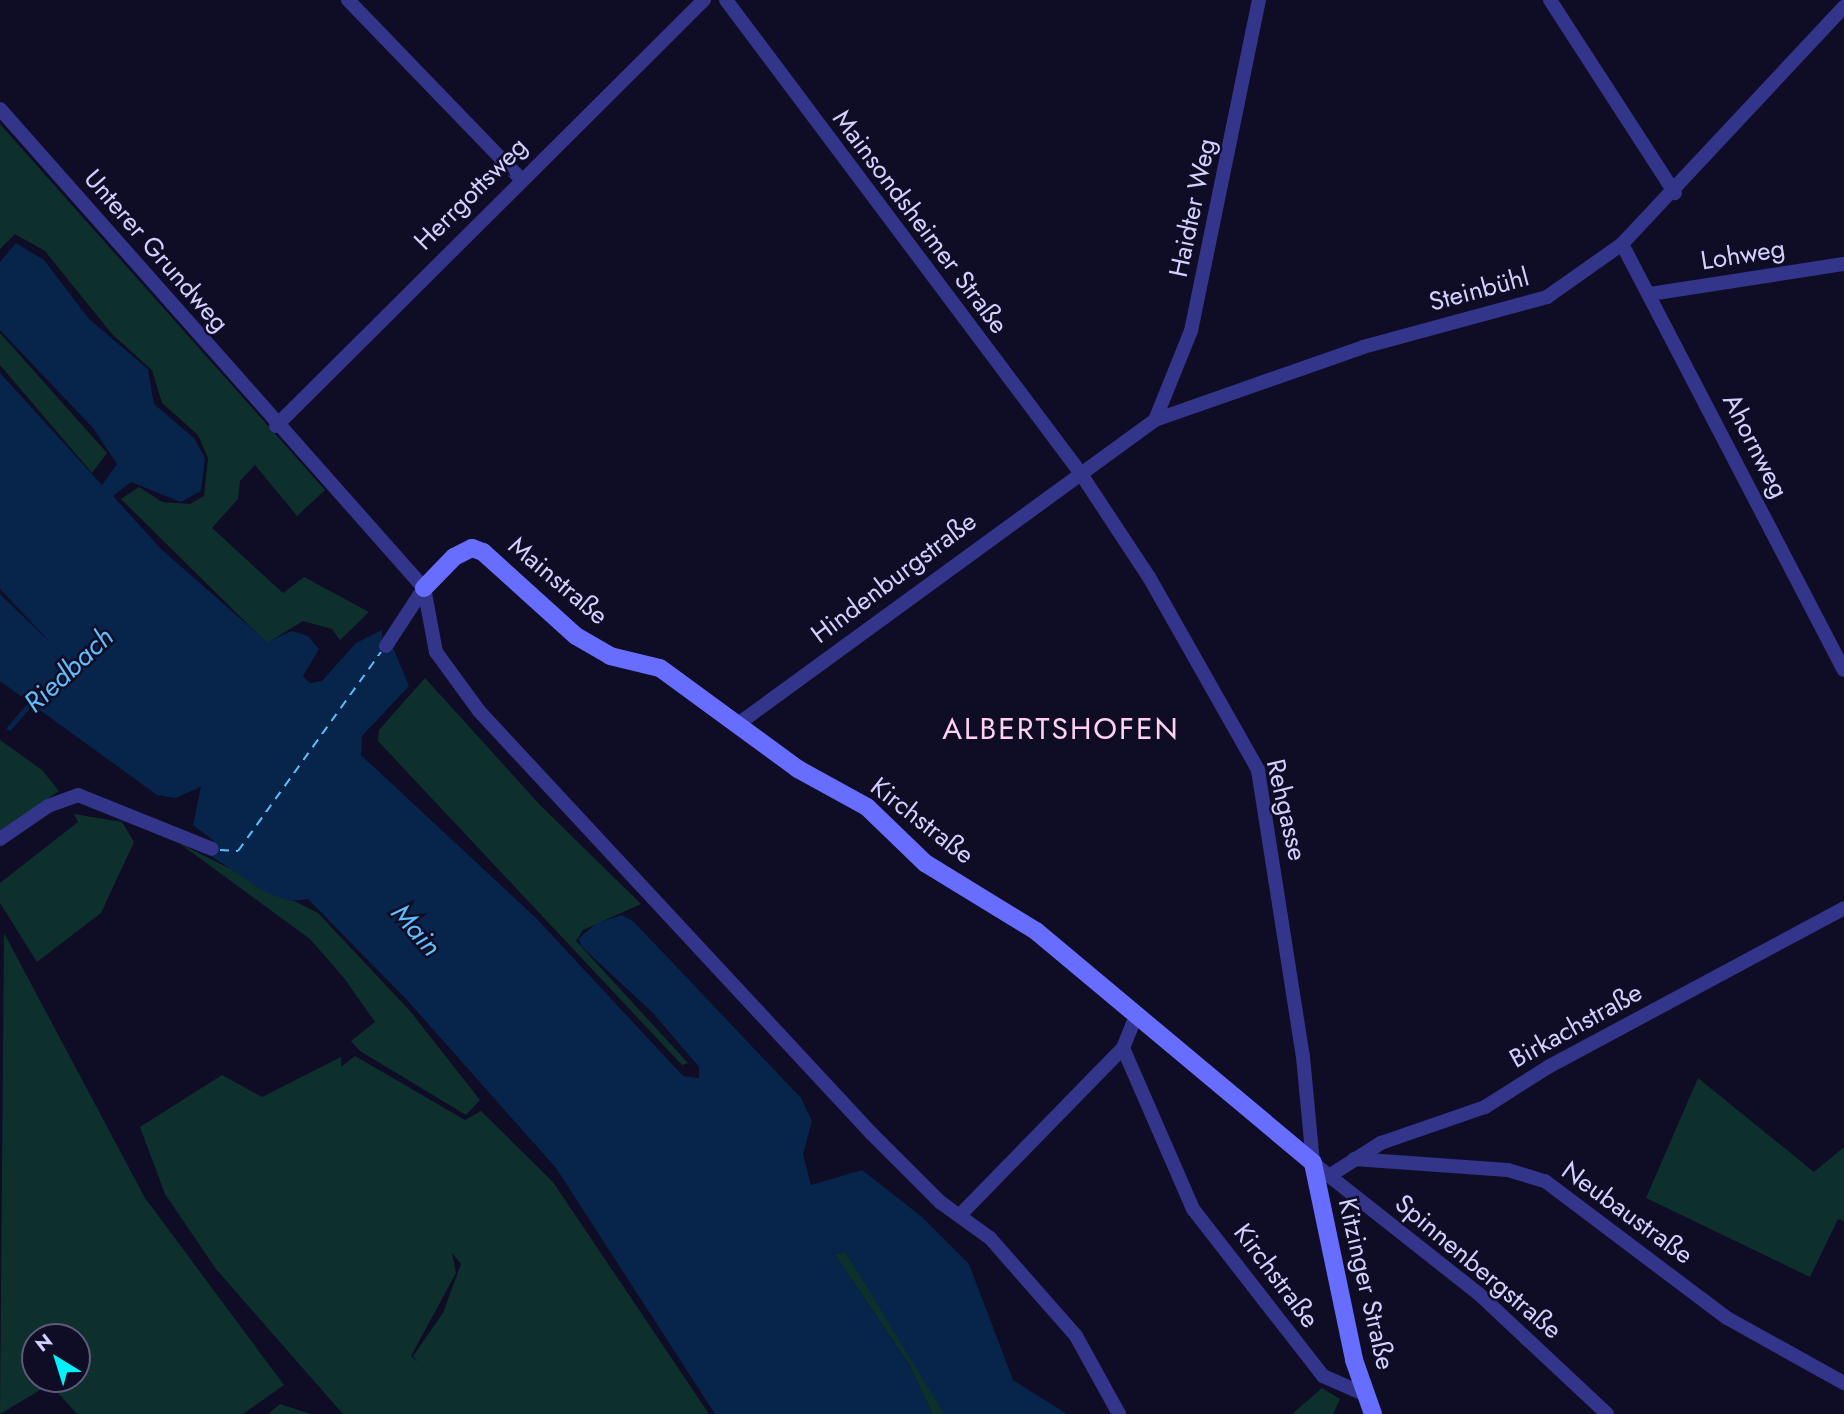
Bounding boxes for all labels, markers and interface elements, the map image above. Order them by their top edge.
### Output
street label: Mainsondsheimer Straße [826,104,1014,340]
street label: Herrgottsweg [408,131,534,257]
street label: Haidter Weg [1163,136,1223,280]
street label: Unterer Grundweg [77,163,235,339]
street label: Lohweg [1699,233,1787,277]
street label: Steinbühl [1426,262,1532,318]
street label: Ahornweg [1715,389,1795,503]
street label: Hindenburgstraße [805,506,983,650]
street label: Mainstraße [502,530,614,632]
water label: Riedbach [17,620,121,720]
district label: ALBERTSHOFEN [944,711,1178,747]
street label: Rehgasse [1259,756,1313,864]
street label: Kirchstraße [864,771,980,871]
water label: Main [384,897,448,963]
street label: Birkachstraße [1504,977,1648,1075]
street label: Neubaustraße [1555,1155,1699,1271]
street label: Spinnenbergstraße [1388,1188,1568,1346]
street label: Kitzinger Straße [1331,1195,1401,1373]
street label: Kirchstraße [1227,1218,1325,1334]
north arrow [21,1323,91,1393]
text: N [30,1327,58,1358]

